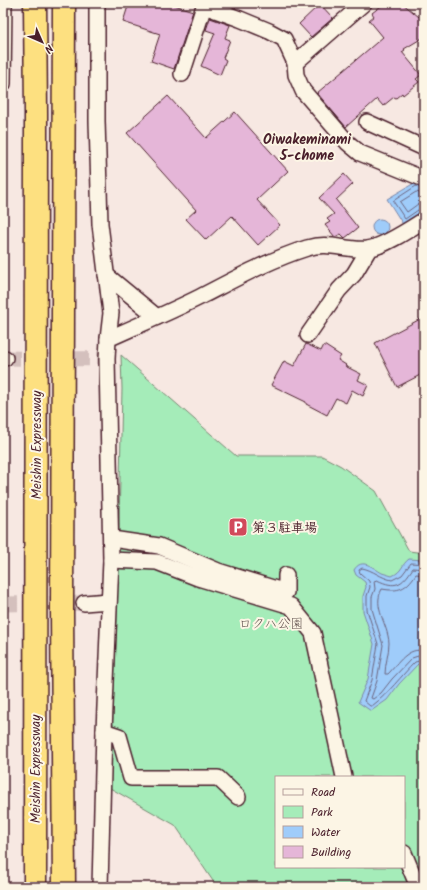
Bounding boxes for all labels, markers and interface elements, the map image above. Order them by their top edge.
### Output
north arrow [22,22,62,62]
text: N [40,40,57,57]
district label: Oiwakeminami 5-chome [263,129,351,167]
street label: Meishin Expressway [27,390,48,499]
parking icon: 第３駐車場 [227,516,249,538]
place label: 第３駐車場 [252,518,317,539]
park label: ロクハ公園 [239,614,303,635]
street label: Meishin Expressway [26,714,47,823]
legend [275,776,405,868]
text: Road [311,783,336,802]
text: Park [311,803,333,822]
text: Water [311,823,341,842]
text: Building [311,843,351,862]

